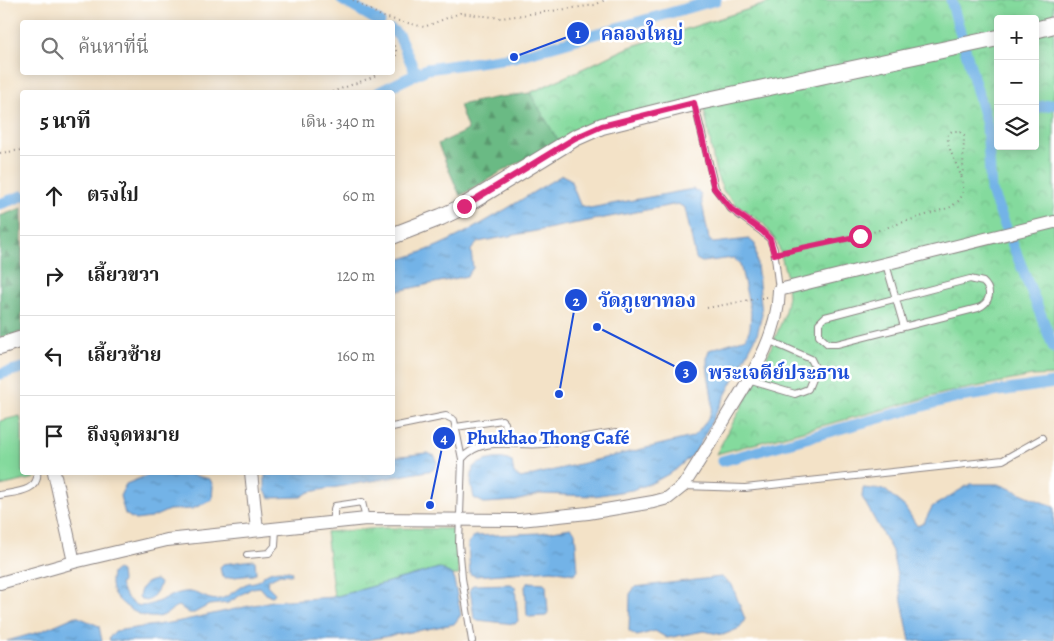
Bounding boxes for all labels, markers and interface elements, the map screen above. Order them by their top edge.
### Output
map controls [994,15,1039,150]
button: + [994,15,1039,60]
callout: คลองใหญ่ [566,16,693,50]
search box [20,20,395,75]
text: คลองใหญ่ [601,20,683,47]
text: 1 [575,23,581,43]
icon: search [38,34,66,62]
text: ค้นหาที่นี่ [78,34,149,60]
button: − [994,60,1039,105]
button: layers [994,105,1039,150]
text: 5 นาที [40,107,91,135]
text: เดิน · 340 m [300,111,375,133]
icon: ahead [40,182,68,210]
text: ตรงไป [87,182,139,208]
text: 60 m [343,185,375,207]
route end [453,195,476,218]
route start [849,225,872,248]
icon: right [40,262,68,290]
text: เลี้ยวขวา [87,262,159,288]
text: 120 m [337,265,375,287]
callout: วัดภูเขาทอง [563,283,707,317]
text: วัดภูเขาทอง [598,288,696,314]
text: 2 [572,291,580,311]
icon: left [40,342,68,370]
text: เลี้ยวซ้าย [87,342,161,368]
text: 160 m [337,345,375,367]
callout: พระเจดีย์ประธาน [674,355,860,389]
text: พระเจดีย์ประธาน [708,360,850,386]
text: 3 [683,362,689,382]
callout: Phukhao Thong Café [432,421,640,455]
icon: arrive [40,422,68,450]
text: ถึงจุดหมาย [87,422,180,448]
text: Phukhao Thong Café [467,425,630,451]
text: 4 [440,428,448,448]

